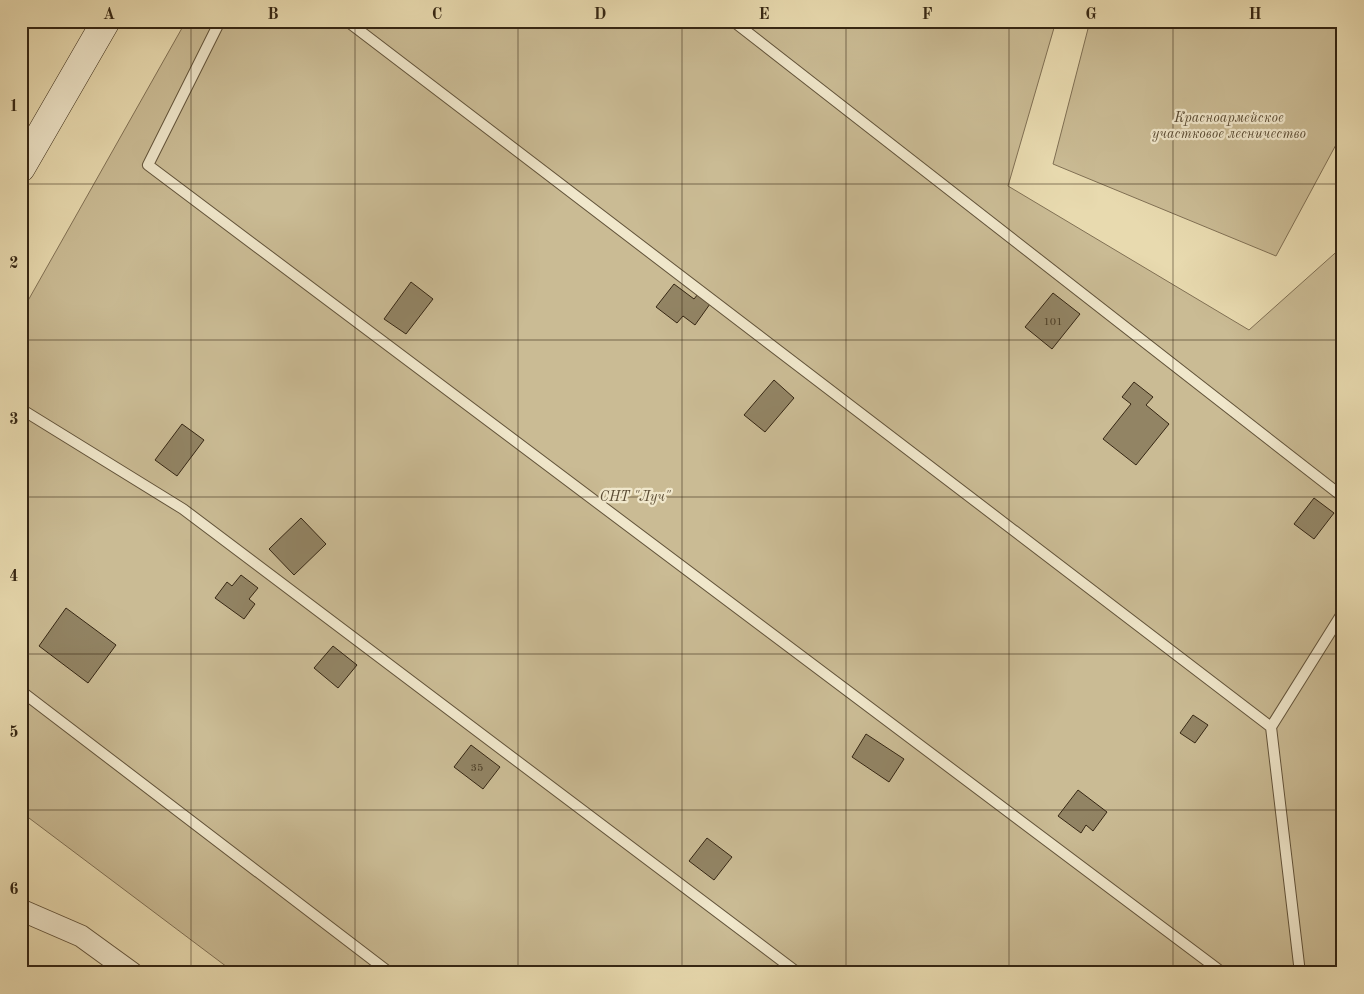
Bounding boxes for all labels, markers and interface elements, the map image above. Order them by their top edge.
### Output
text: A [103,7,115,23]
text: B [267,7,279,23]
text: C [432,7,442,23]
text: D [594,7,606,23]
text: E [758,7,770,23]
text: F [922,7,933,23]
text: G [1085,7,1097,23]
text: H [1248,7,1262,23]
text: 1 [9,99,19,115]
park label: Красноармейское участковое лесничество [1152,111,1306,142]
text: 2 [9,256,19,272]
house number: 101 [1043,317,1063,328]
text: 3 [9,412,19,428]
park label: СНТ "Луч" [600,490,671,505]
text: 4 [9,569,19,585]
text: 5 [9,725,19,741]
house number: 35 [471,763,483,774]
text: 6 [9,882,19,898]

